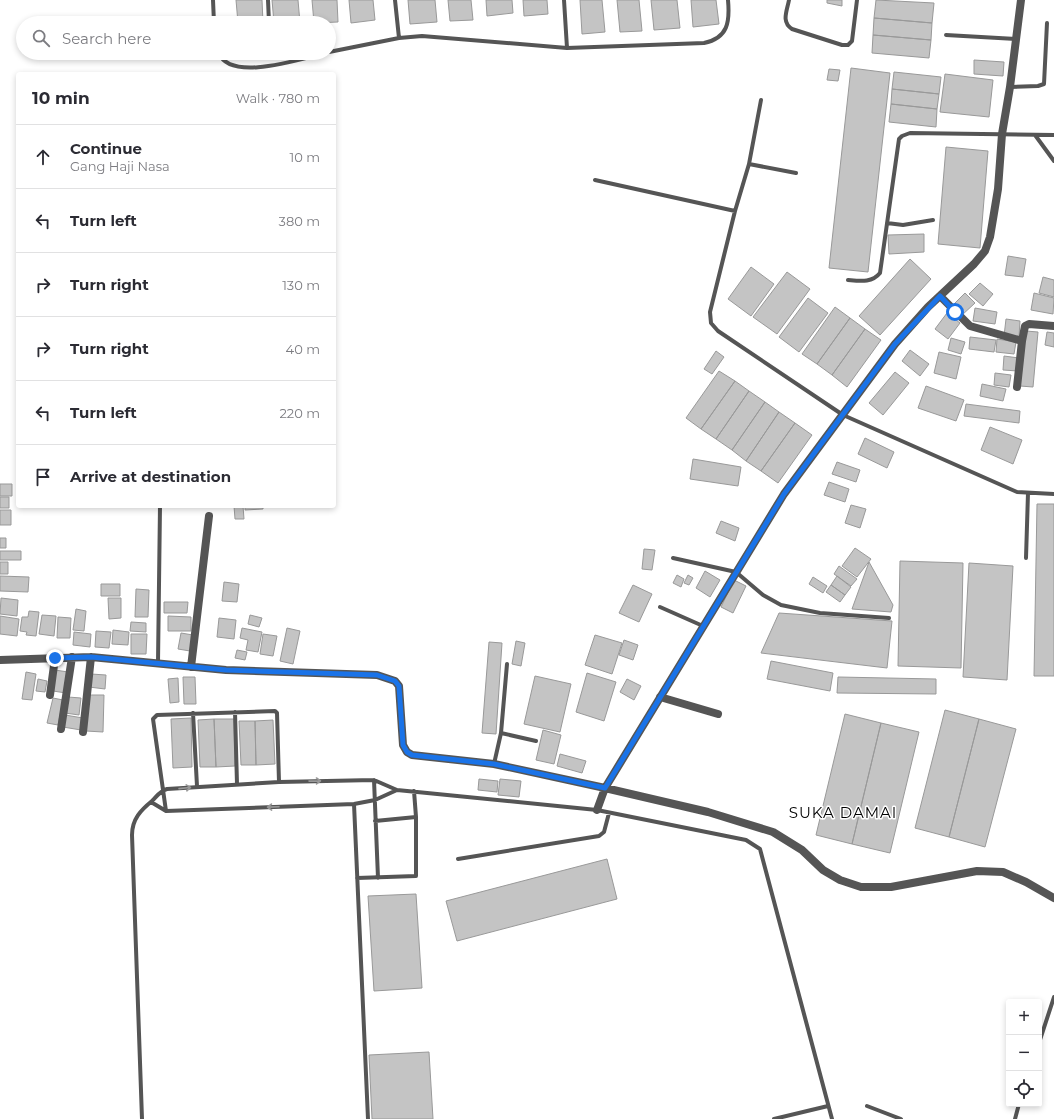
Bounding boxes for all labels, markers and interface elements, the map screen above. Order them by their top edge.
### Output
search box [16,16,336,60]
icon: search [30,27,52,49]
text: Search here [62,29,151,48]
text: 10 min [32,88,90,108]
text: Walk · 780 m [236,90,320,106]
text: Continue [70,139,142,158]
icon: ahead [32,146,54,168]
text: 10 m [290,149,320,165]
text: Gang Haji Nasa [70,158,170,174]
icon: left [32,210,54,232]
text: Turn left [70,211,137,230]
text: 380 m [279,213,320,229]
icon: right [32,274,54,296]
text: Turn right [70,275,149,294]
text: 130 m [282,277,320,293]
route start [946,303,964,321]
icon: right [32,338,54,360]
text: Turn right [70,339,149,358]
text: 40 m [286,341,320,357]
icon: left [32,402,54,424]
text: Turn left [70,403,137,422]
text: 220 m [279,405,320,421]
icon: arrive [32,466,54,488]
text: Arrive at destination [70,467,231,486]
route end [46,649,64,667]
one-way arrow [308,777,321,785]
one-way arrow [178,784,191,791]
one-way arrow [267,803,280,811]
district label: SUKA DAMAI [789,803,897,822]
map controls [1006,999,1042,1107]
button: + [1006,999,1042,1035]
button: − [1006,1035,1042,1071]
button: locate [1006,1071,1042,1107]

